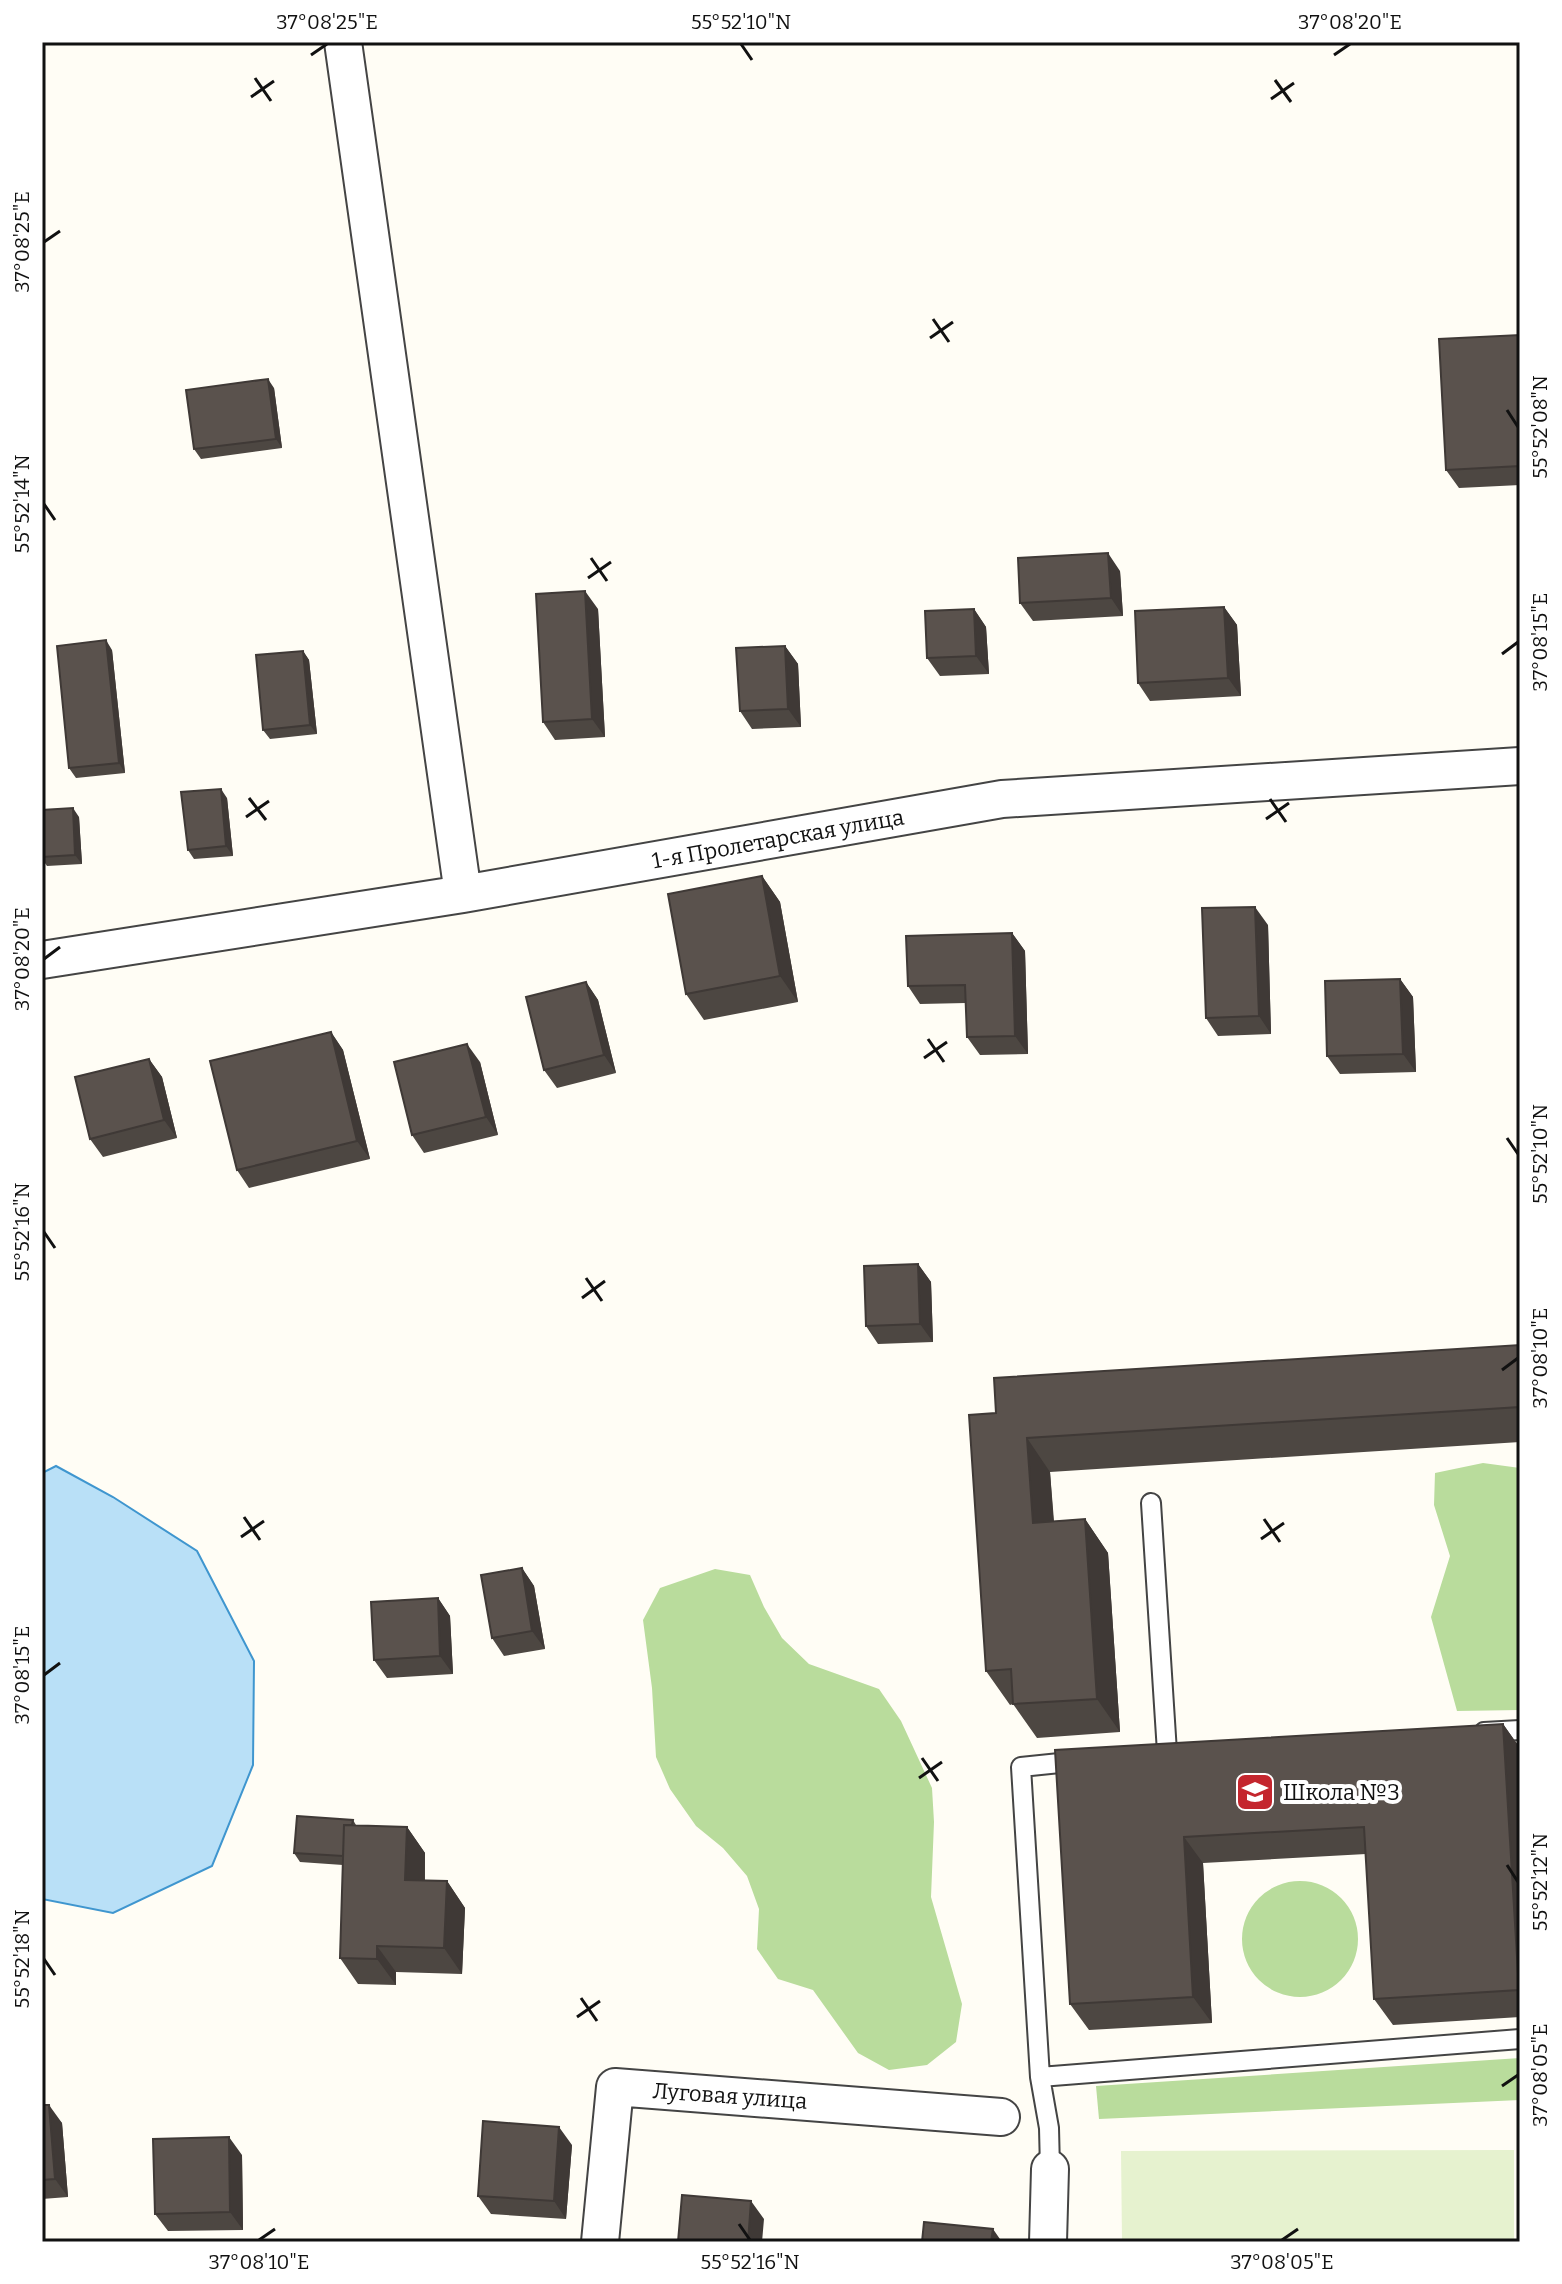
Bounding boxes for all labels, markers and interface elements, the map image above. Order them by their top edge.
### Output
text: 37°08'25"E [276,10,378,34]
text: 55°52'10"N [691,10,791,34]
text: 37°08'20"E [1298,10,1402,34]
text: 37°08'25"E [10,191,34,293]
text: 55°52'08"N [1528,375,1552,479]
text: 55°52'14"N [10,454,34,554]
text: 37°08'15"E [1528,593,1552,691]
street label: 1-я Пролетарская улица [650,804,906,874]
text: 37°08'20"E [10,907,34,1011]
text: 55°52'10"N [1528,1104,1552,1204]
text: 55°52'16"N [10,1182,34,1282]
text: 37°08'10"E [1528,1307,1552,1409]
text: 37°08'15"E [10,1626,34,1724]
school or university icon: Школа №3 [1234,1771,1276,1813]
place label: Школа №3 [1283,1779,1400,1806]
text: 55°52'12"N [1528,1833,1552,1931]
text: 55°52'18"N [10,1909,34,2008]
text: 37°08'05"E [1528,2023,1552,2127]
street label: Луговая улица [652,2077,808,2115]
text: 37°08'10"E [208,2250,310,2274]
text: 55°52'16"N [700,2250,800,2274]
text: 37°08'05"E [1230,2250,1334,2274]

